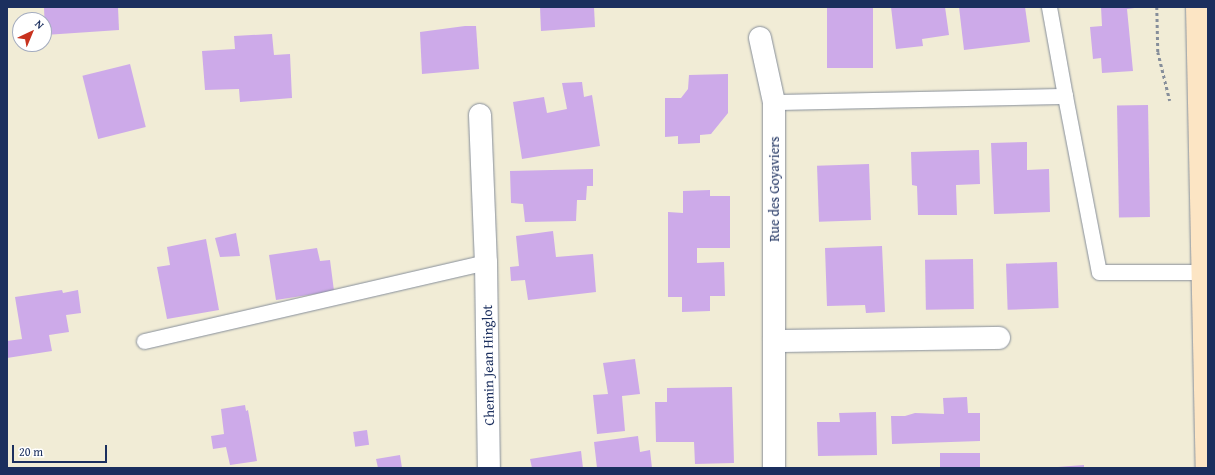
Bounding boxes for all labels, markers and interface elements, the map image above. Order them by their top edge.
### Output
north arrow [12,12,52,52]
text: N [31,16,48,32]
street label: Rue des Goyaviers [766,136,782,242]
street label: Chemin Jean Hinglot [479,304,497,426]
scale bar [14,437,109,463]
text: 20 m [19,443,43,460]

